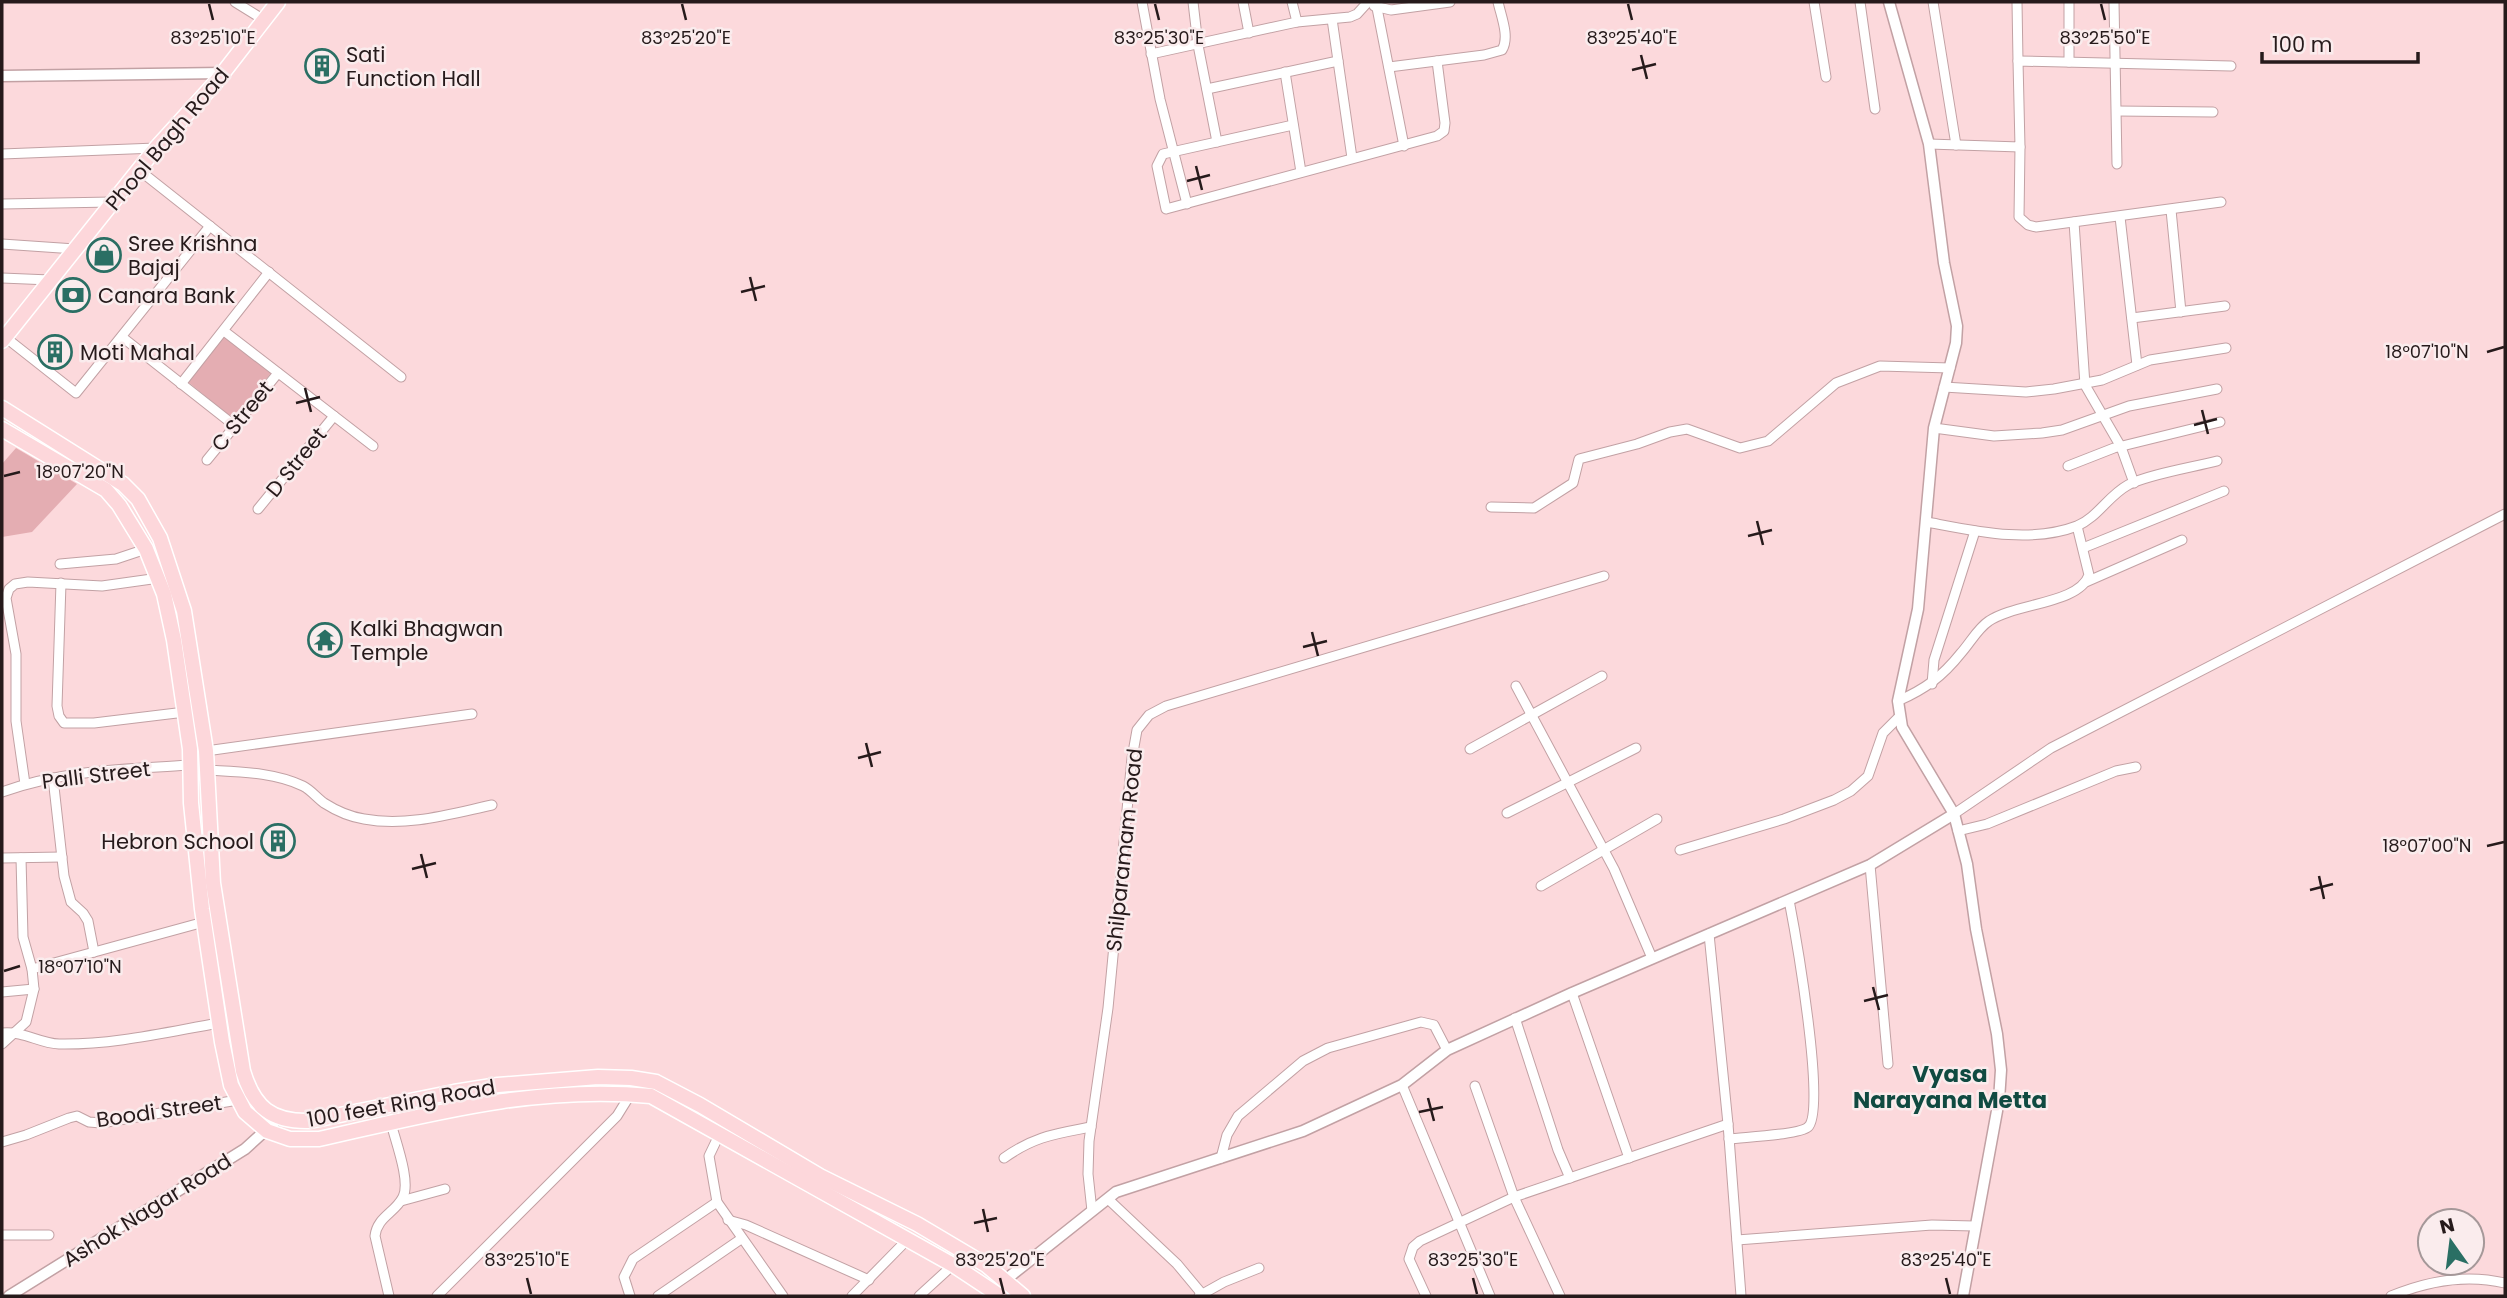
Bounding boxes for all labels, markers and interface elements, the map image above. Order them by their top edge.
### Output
scale bar [2262,21,2418,65]
text: 83°25'10"E [170,25,256,50]
text: 83°25'20"E [641,25,731,50]
text: 83°25'30"E [1114,25,1204,50]
text: 83°25'40"E [1587,25,1677,50]
text: 83°25'50"E [2060,25,2150,50]
text: 100 m [2272,30,2332,59]
place label: Sati Function Hall [346,40,481,93]
building icon: Sati Function Hall [303,47,341,85]
street label: Phool Bagh Road [99,61,235,217]
place label: Sree Krishna Bajaj [128,229,257,282]
shop icon: Sree Krishna Bajaj [85,236,123,274]
bank icon: Canara Bank [54,276,92,314]
place label: Canara Bank [98,281,235,310]
building icon: Moti Mahal [36,333,74,371]
place label: Moti Mahal [80,338,195,367]
text: 18°07'10"N [2385,339,2469,364]
street label: C Street [205,375,279,457]
street label: D Street [259,421,333,503]
text: 18°07'20"N [36,459,124,484]
place label: Kalki Bhagwan Temple [350,614,503,667]
temple icon: Kalki Bhagwan Temple [306,621,344,659]
street label: Shilparamam Road [1099,747,1149,953]
street label: Palli Street [40,754,152,796]
building icon: Hebron School [259,822,297,860]
place label: Hebron School [101,827,254,856]
text: 18°07'00"N [2382,833,2472,858]
text: 18°07'10"N [38,954,122,979]
district label: Vyasa Narayana Metta [1853,1058,2047,1116]
street label: 100 feet Ring Road [305,1072,497,1134]
street label: Boodi Street [94,1088,224,1134]
street label: Ashok Nagar Road [57,1146,237,1274]
north arrow [2416,1207,2486,1277]
text: N [2437,1211,2457,1241]
text: 83°25'10"E [484,1247,570,1272]
text: 83°25'20"E [955,1247,1045,1272]
text: 83°25'30"E [1428,1247,1518,1272]
text: 83°25'40"E [1901,1247,1991,1272]

